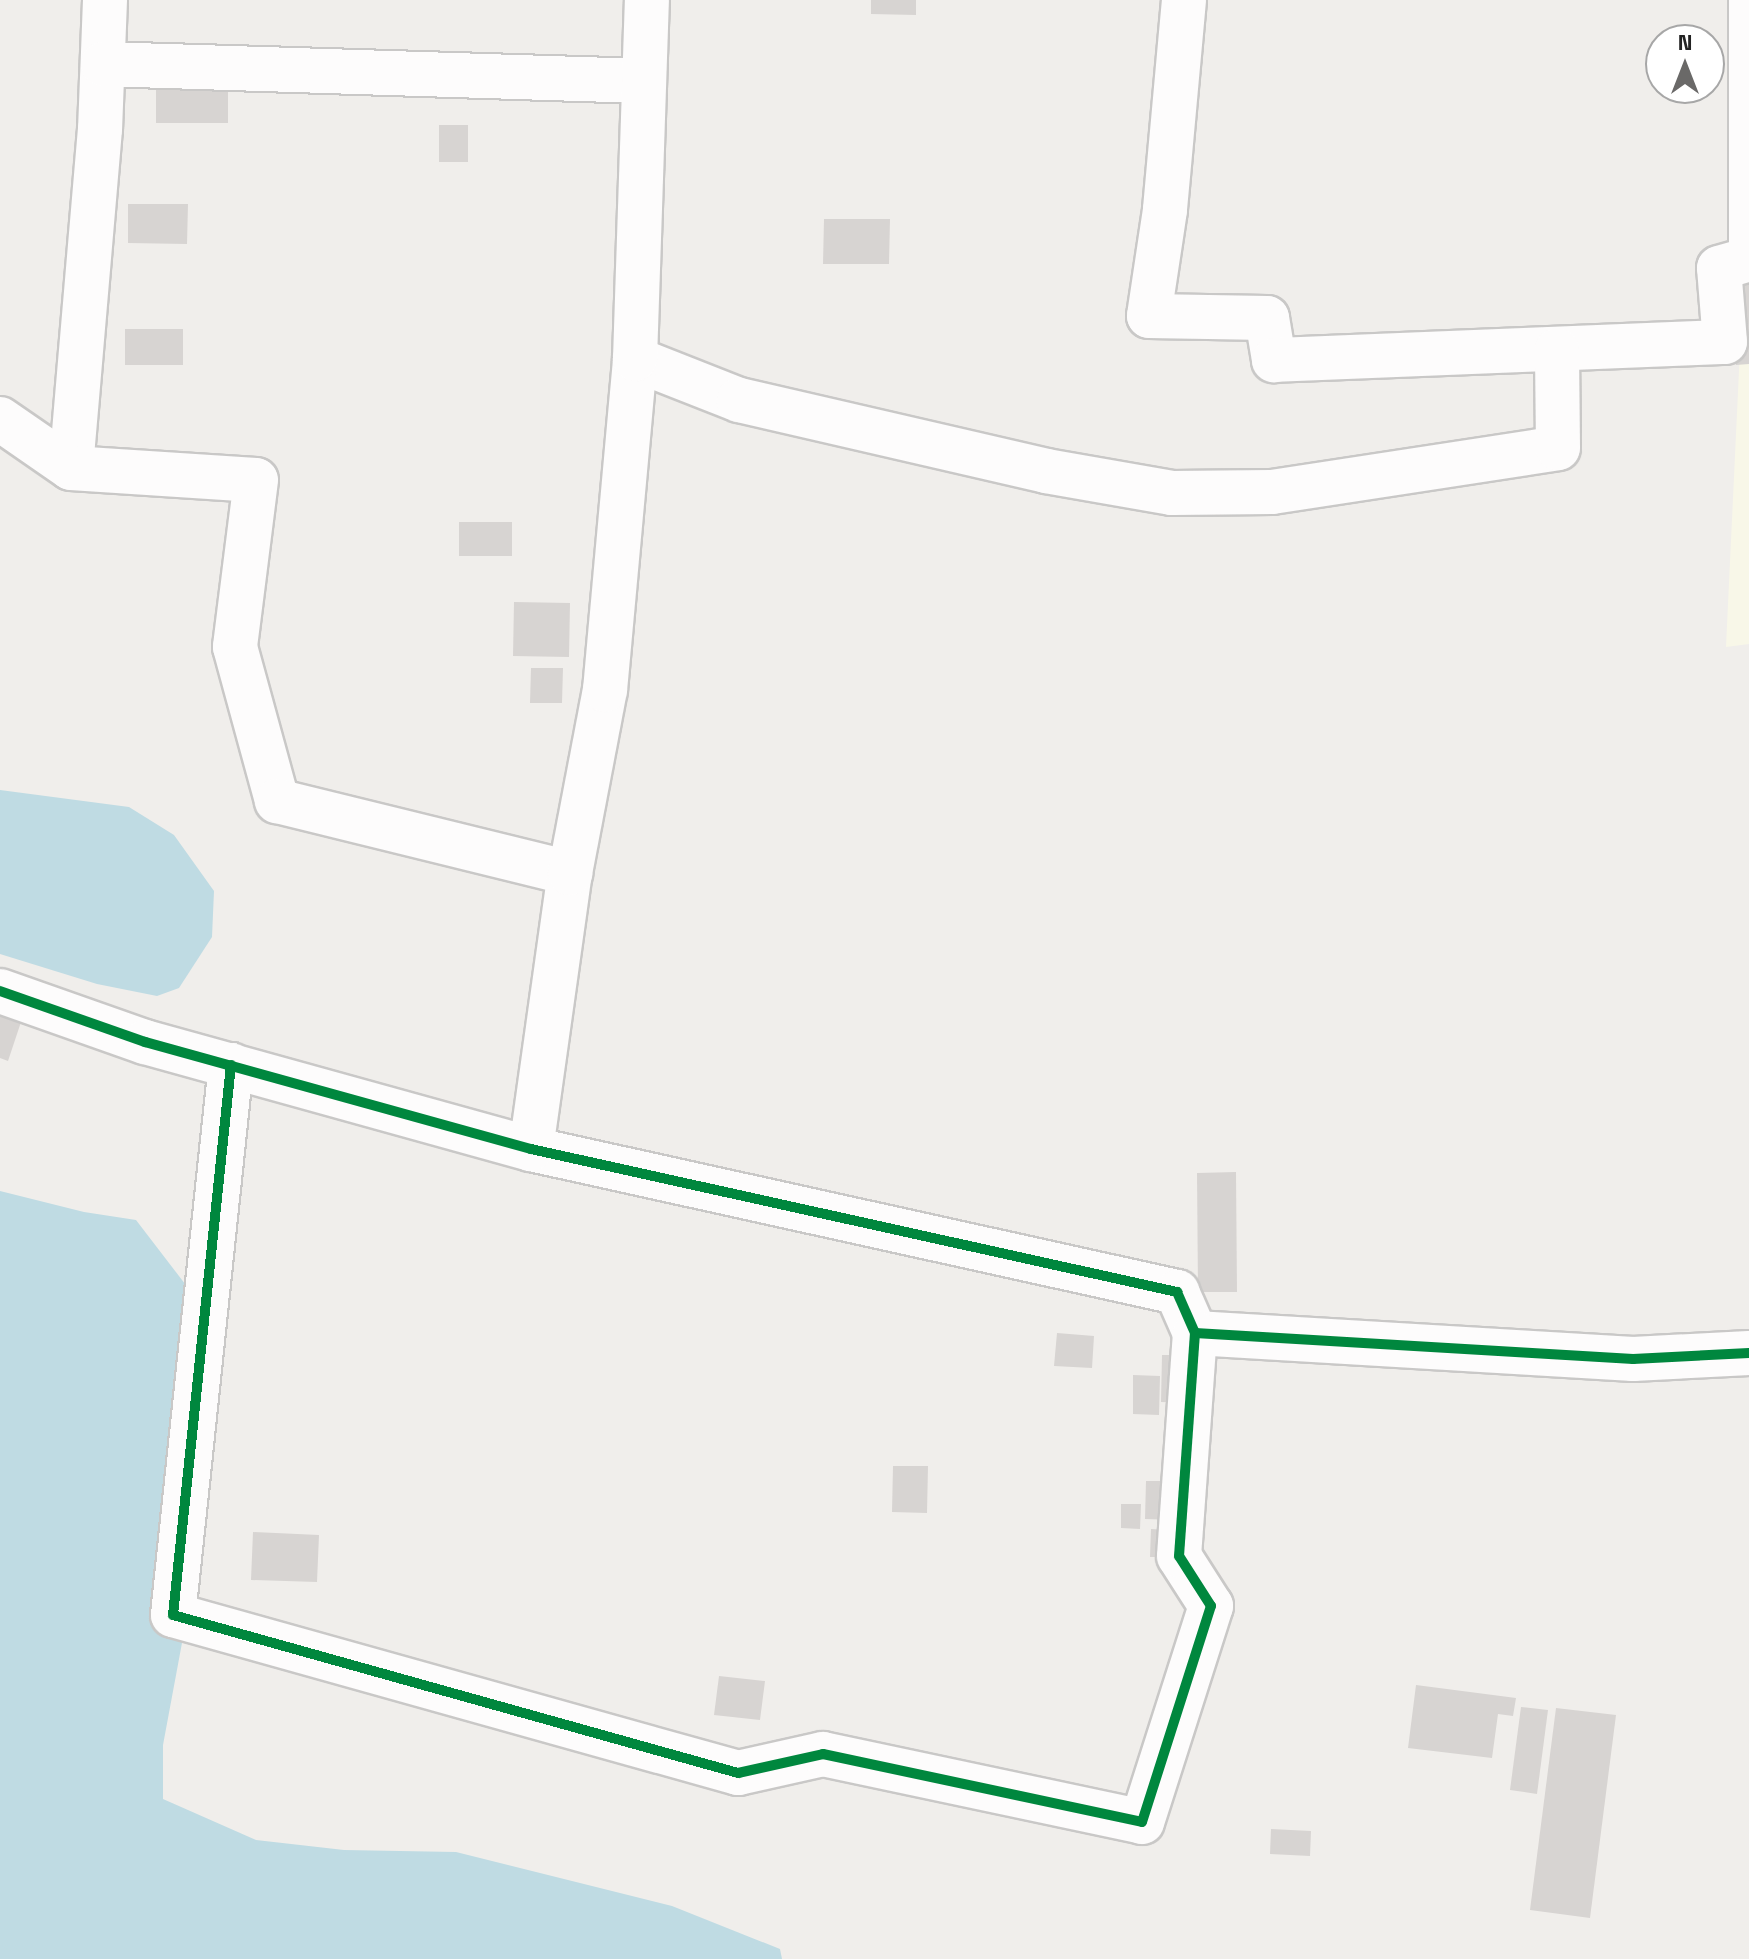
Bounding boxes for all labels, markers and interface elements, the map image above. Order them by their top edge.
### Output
north arrow [1645,24,1725,104]
text: N [1678,28,1692,56]

